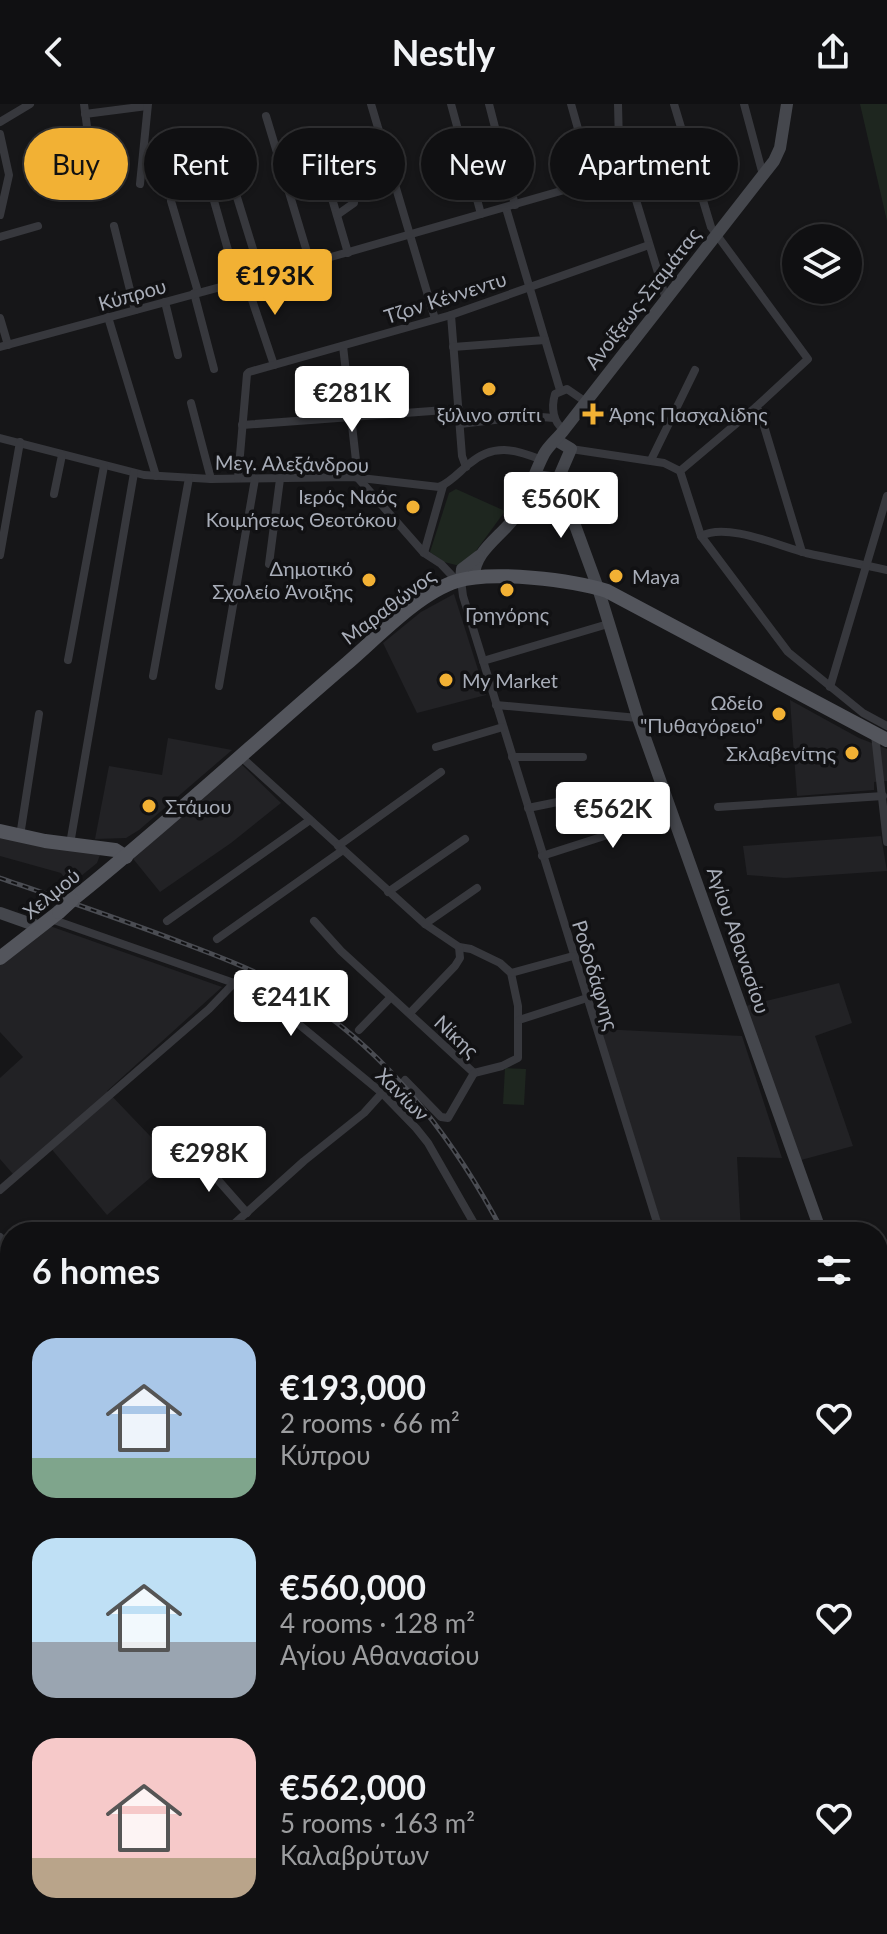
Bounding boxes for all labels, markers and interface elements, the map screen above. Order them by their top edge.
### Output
icon: back [32,30,76,74]
text: Nestly [392,30,495,74]
icon: share [811,30,855,74]
chip: Buy [24,128,128,200]
chip: Rent [144,128,257,200]
chip: Filters [273,128,405,200]
chip: New [421,128,534,200]
chip: Apartment [550,128,738,200]
street label: Ανοίξεως-Σταμάτας [579,222,705,374]
map controls [782,224,862,304]
button: layers [782,224,862,304]
pin: €193K [219,249,331,317]
text: €193K [236,259,314,291]
street label: Τζον Κέννεντυ [381,266,509,328]
street label: Κύπρου [95,273,169,315]
pin: €281K [296,366,408,434]
text: €281K [313,376,391,408]
marker: ξύλινο σπίτι [480,380,498,398]
place label: ξύλινο σπίτι [437,402,542,426]
place label: Άρης Πασχαλίδης [609,402,767,426]
marker: Άρης Πασχαλίδης [584,405,602,423]
street label: Μεγ. Αλεξάνδρου [215,450,369,476]
pin: €560K [505,472,617,540]
text: €560K [522,482,600,514]
place label: Ιερός Ναός Κοιμήσεως Θεοτόκου [206,484,397,531]
marker: Ιερός Ναός Κοιμήσεως Θεοτόκου [404,498,422,516]
place label: Δημοτικό Σχολείο Άνοιξης [212,556,353,603]
street label: Μαραθώνος [337,563,439,649]
place label: Maya [632,564,680,588]
marker: Maya [607,567,625,585]
marker: Δημοτικό Σχολείο Άνοιξης [360,571,378,589]
marker: Γρηγόρης [498,581,516,599]
place label: Γρηγόρης [465,602,549,626]
place label: My Market [462,668,558,692]
marker: My Market [437,671,455,689]
place label: Ωδείο "Πυθαγόρειο" [640,690,763,737]
marker: Ωδείο "Πυθαγόρειο" [770,705,788,723]
place label: Σκλαβενίτης [726,741,836,765]
marker: Σκλαβενίτης [843,744,861,762]
pin: €562K [557,782,669,850]
text: €562K [574,792,652,824]
place label: Στάμου [165,794,231,818]
marker: Στάμου [140,797,158,815]
street label: Χελμού [18,863,84,923]
street label: Αγίου Αθανασίου [703,864,775,1016]
street label: Ροδοδάφνης [568,917,624,1033]
pin: €241K [235,970,347,1038]
text: €241K [252,980,330,1012]
street label: Νίκης [430,1010,484,1062]
street label: Χανίων [372,1063,434,1125]
pin: €298K [153,1126,265,1194]
text: €298K [170,1136,248,1168]
icon: filters [812,1248,856,1292]
text: 6 homes [32,1250,160,1291]
text: €193,000 [280,1366,426,1407]
icon: home [96,1370,192,1466]
icon: heart [812,1396,856,1440]
text: 2 rooms · 66 m² [280,1407,460,1439]
text: Κύπρου [280,1439,371,1471]
text: €560,000 [280,1566,426,1607]
icon: home [96,1570,192,1666]
icon: heart [812,1596,856,1640]
text: 4 rooms · 128 m² [280,1607,475,1639]
text: Αγίου Αθανασίου [280,1639,480,1671]
text: €562,000 [280,1766,426,1807]
icon: home [96,1770,192,1866]
icon: heart [812,1796,856,1840]
text: 5 rooms · 163 m² [280,1807,475,1839]
text: Καλαβρύτων [280,1839,429,1871]

